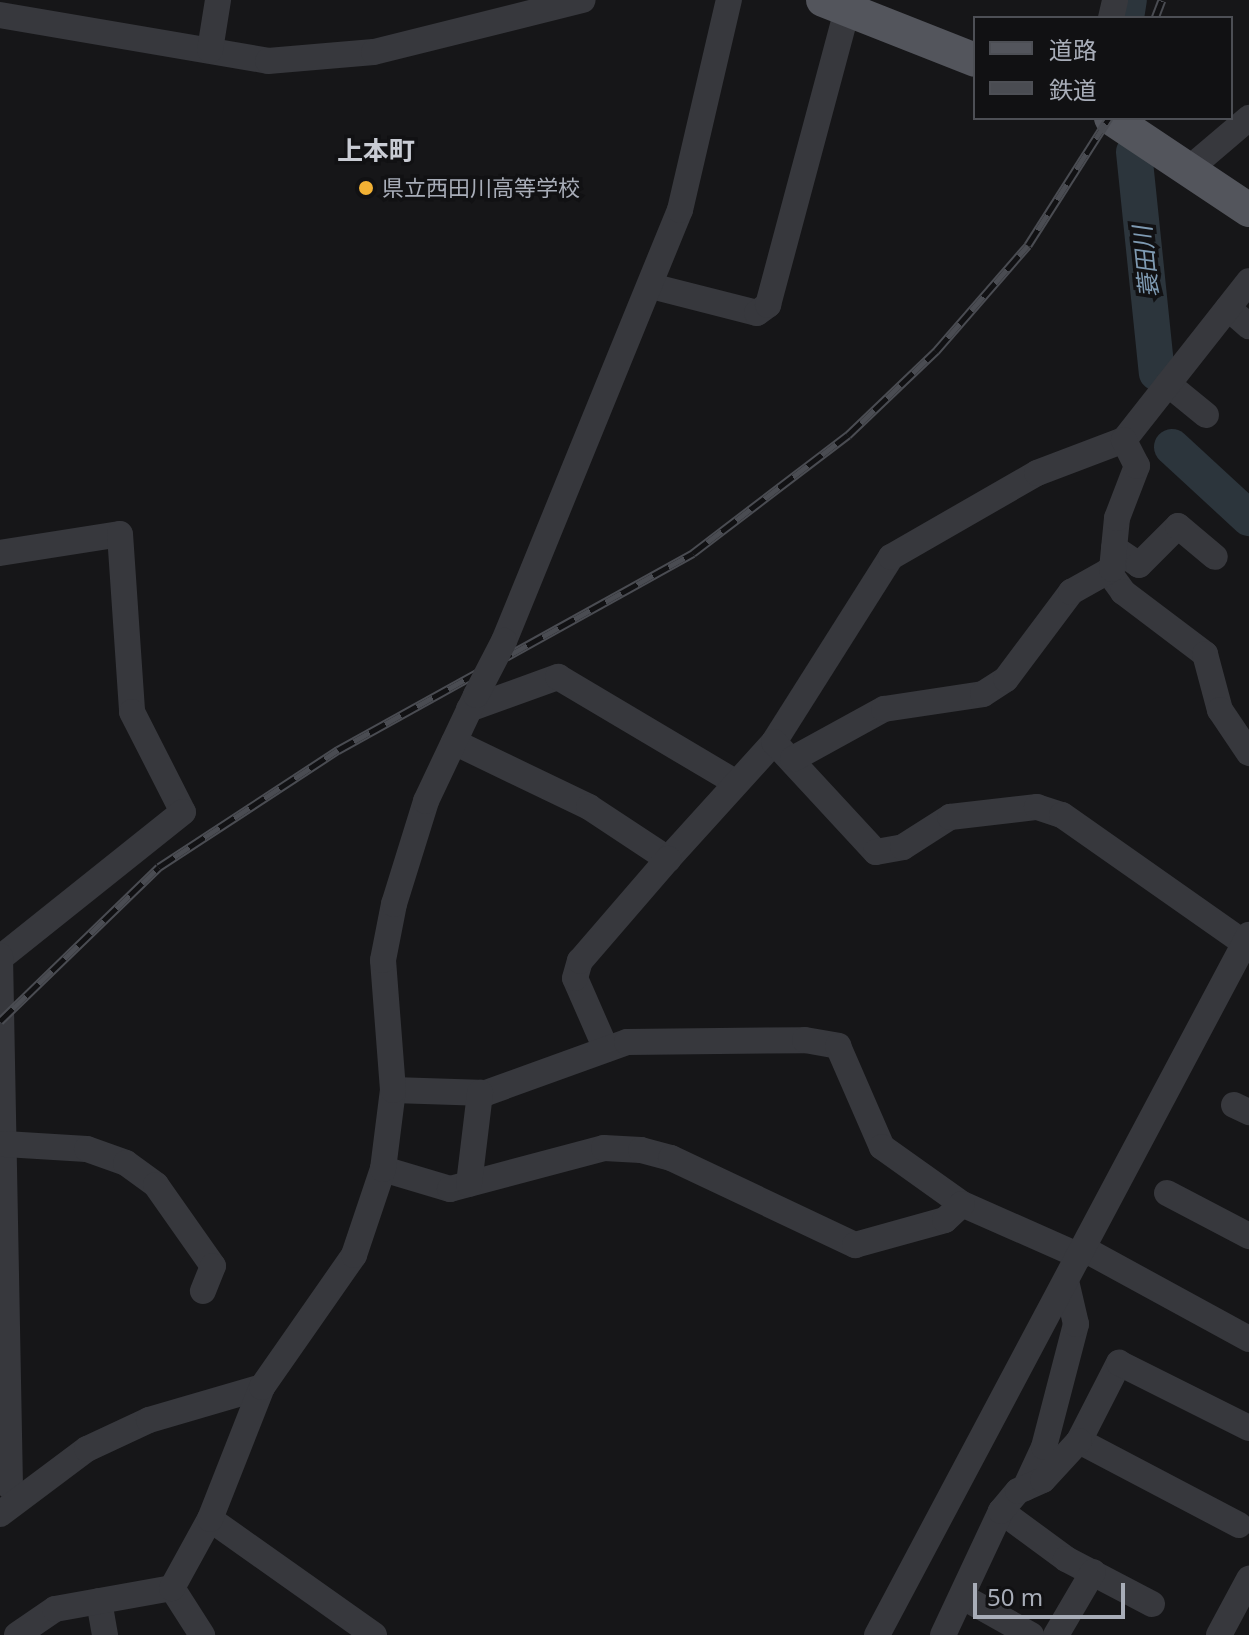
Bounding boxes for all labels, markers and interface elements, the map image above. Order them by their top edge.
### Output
legend [973,16,1233,120]
text: 道路 [1049,33,1097,66]
text: 鉄道 [1049,73,1097,106]
district label: 上本町 [337,135,415,167]
place label: 県立西田川高等学校 [382,175,580,201]
marker: 県立西田川高等学校 [357,179,375,197]
water label: 蓑田川 [1127,225,1163,299]
scale bar [977,1567,1129,1617]
text: 50 m [987,1580,1043,1613]

